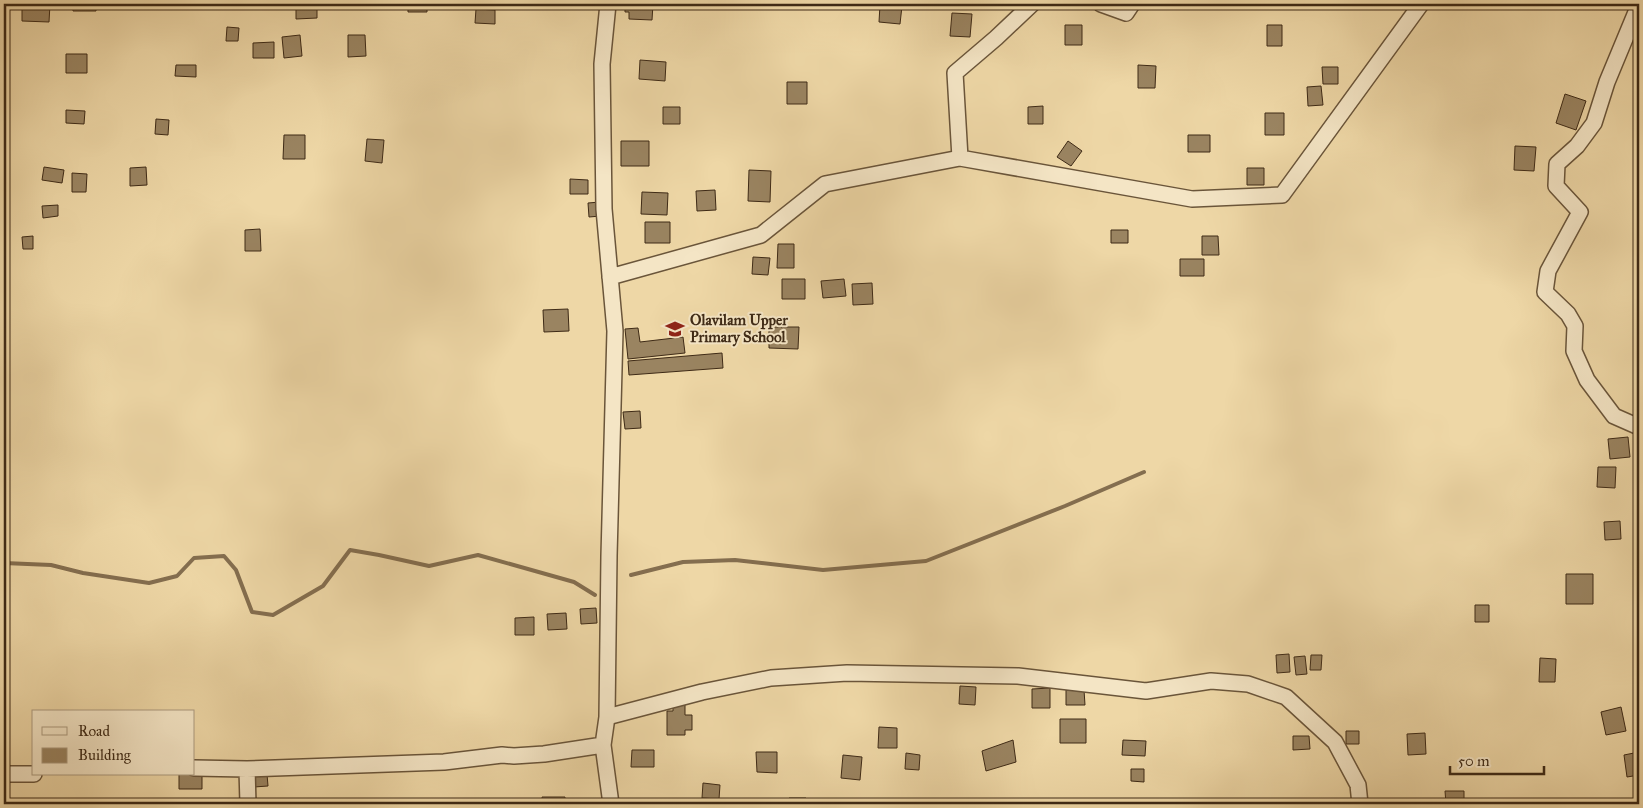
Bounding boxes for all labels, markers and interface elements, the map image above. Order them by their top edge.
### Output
place label: Olavilam Upper Primary School [690,311,788,347]
school or university icon: Olavilam Upper Primary School [664,318,686,340]
legend [32,710,195,776]
text: Road [78,722,110,740]
scale bar [1450,743,1544,775]
text: Building [78,746,132,764]
text: 50 m [1458,752,1490,770]

